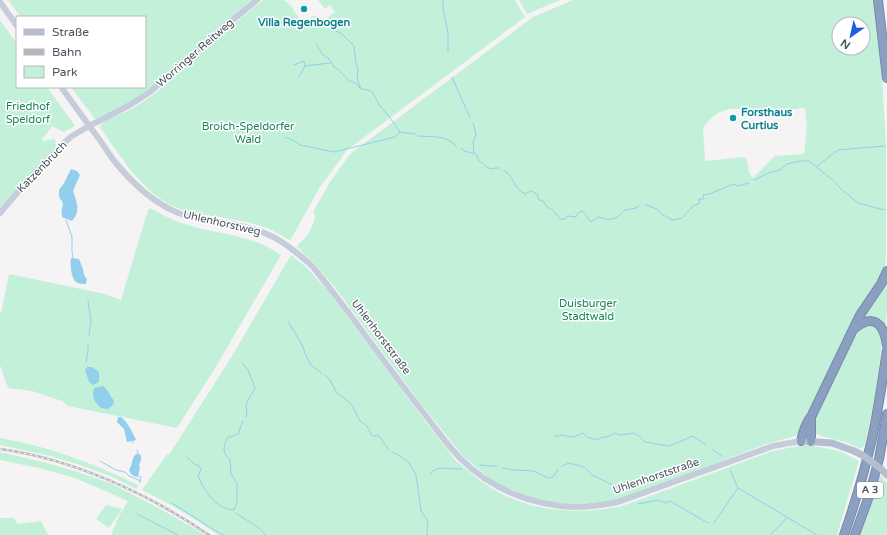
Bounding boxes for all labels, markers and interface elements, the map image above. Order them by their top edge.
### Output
marker: Villa Regenbogen [299,4,309,14]
legend [16,16,146,88]
street label: Worringer Reitweg [154,16,236,90]
place label: Villa Regenbogen [258,16,350,30]
north arrow [831,16,871,56]
text: Straße [52,25,89,39]
text: N [838,36,853,52]
text: Bahn [52,45,82,59]
text: Park [52,65,78,79]
park label: Friedhof Speldorf [6,100,51,126]
place label: Forsthaus Curtius [741,106,793,132]
marker: Forsthaus Curtius [728,113,738,123]
park label: Broich-Speldorfer Wald [202,120,295,146]
street label: Katzenbruch [14,139,70,195]
street label: Uhlenhorstweg [182,208,262,238]
street label: Uhlenhorststraße [349,297,413,377]
park label: Duisburger Stadtwald [559,297,618,323]
street label: Uhlenhorststraße [611,455,701,497]
road number: A 3 [857,482,883,498]

